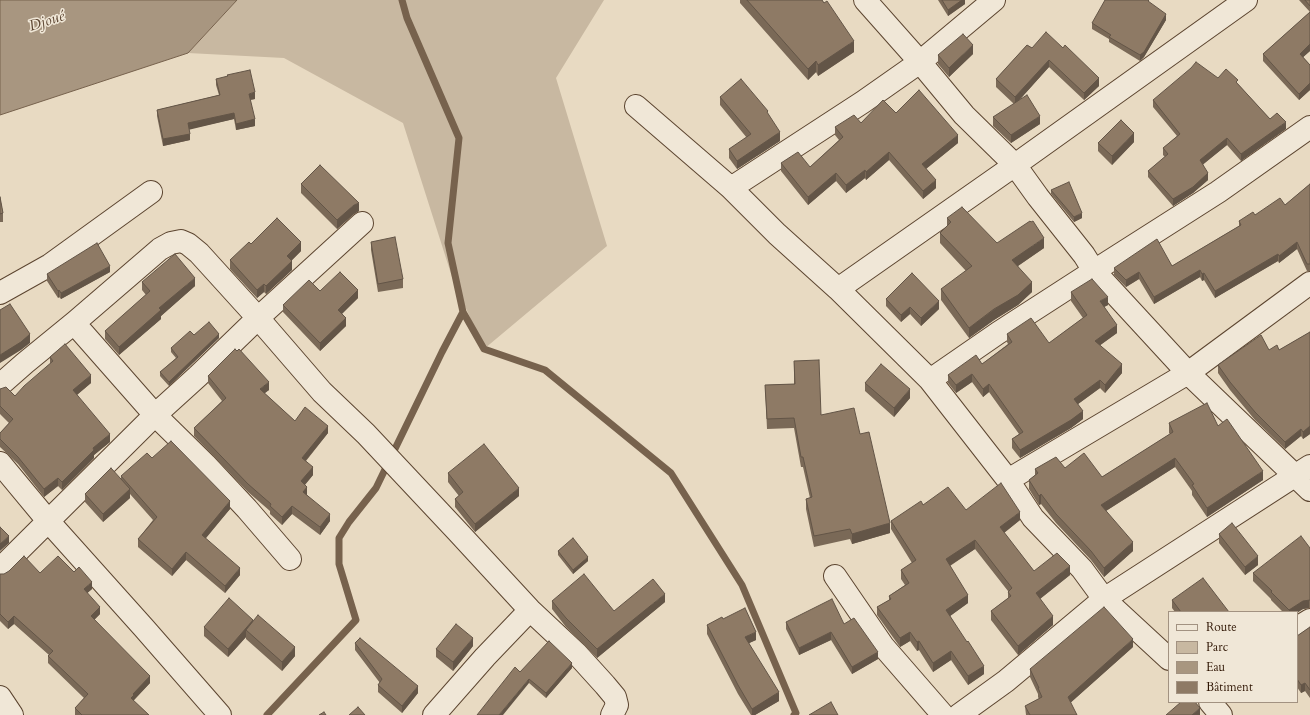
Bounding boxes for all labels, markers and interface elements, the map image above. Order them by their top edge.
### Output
water label: Djoué [27,8,67,36]
legend [1168,611,1298,703]
text: Route [1206,619,1237,635]
text: Parc [1206,639,1228,655]
text: Eau [1206,659,1225,675]
text: Bâtiment [1206,679,1253,695]

